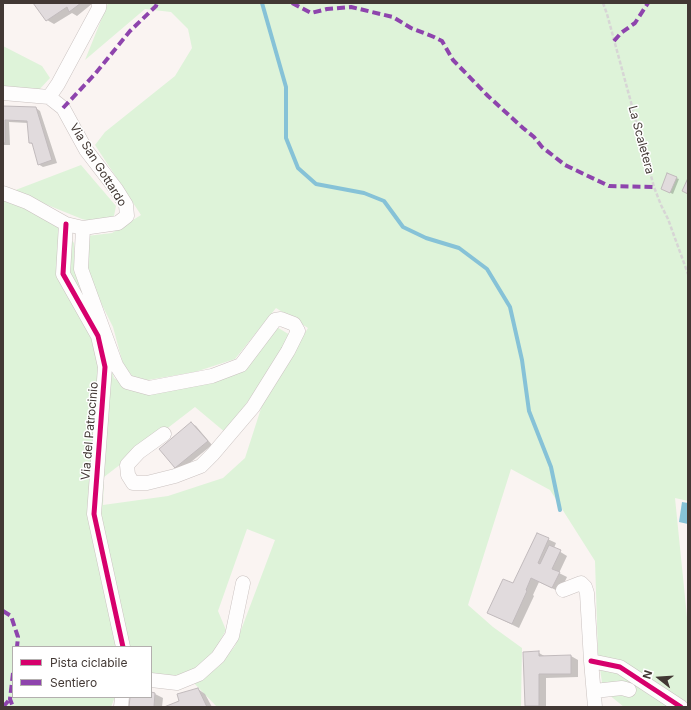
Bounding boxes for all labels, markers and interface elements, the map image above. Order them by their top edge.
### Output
street label: La Scaletera [625,104,657,176]
street label: Via San Gottardo [67,121,129,209]
street label: Via del Patrocinio [79,381,101,481]
legend [12,646,152,698]
text: Pista ciclabile [50,655,127,670]
north arrow [639,658,679,698]
text: N [640,668,655,681]
text: Sentiero [50,675,97,690]

